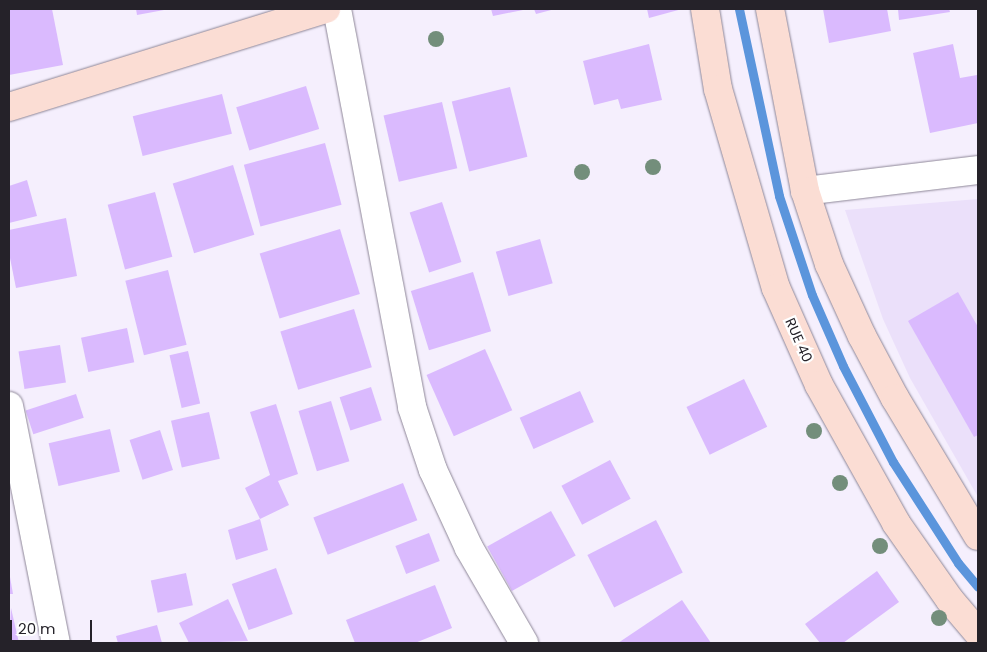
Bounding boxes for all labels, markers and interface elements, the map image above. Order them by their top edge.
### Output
street label: RUE 40 [782,315,816,365]
scale bar [12,610,95,642]
text: 20 m [18,618,56,639]

